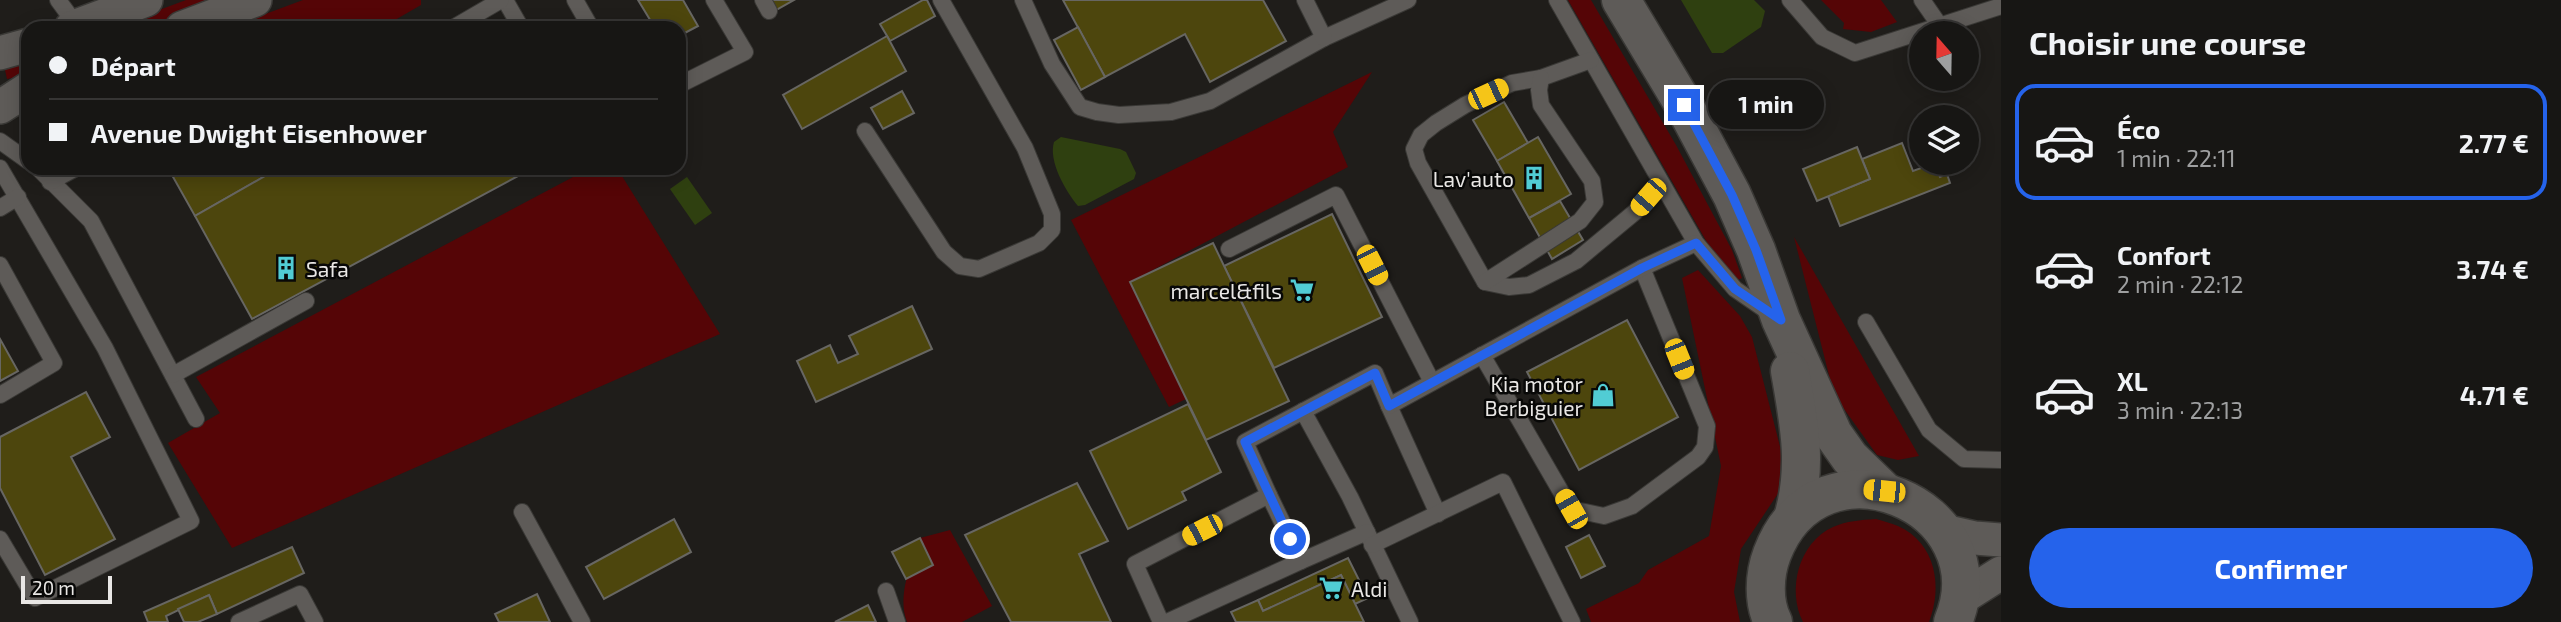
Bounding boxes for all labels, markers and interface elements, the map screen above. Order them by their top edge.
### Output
north arrow [1909,21,1979,91]
map controls [1909,21,1979,175]
text: Choisir une course [2029,23,2306,61]
text: Départ [91,50,176,81]
car [1465,76,1512,112]
callout: 1 min [1708,80,1824,130]
route end [1668,89,1700,121]
text: 1 min [1738,90,1794,118]
button: layers [1909,105,1979,175]
icon: car [2033,111,2096,174]
text: Éco [2117,113,2160,144]
text: Avenue Dwight Eisenhower [91,117,427,148]
text: 2.77 € [2459,127,2529,158]
text: 1 min · 22:11 [2117,144,2236,172]
building icon: Lav'auto [1520,164,1548,192]
place label: Lav'auto [1433,166,1514,191]
car [1627,174,1670,220]
icon: car [2033,237,2096,300]
text: Confort [2117,239,2211,270]
car [1354,242,1391,288]
text: 3.74 € [2456,253,2529,284]
building icon: Safa [272,254,300,282]
place label: Safa [306,256,349,281]
text: 2 min · 22:12 [2117,270,2243,298]
supermarket icon: marcel&fils [1288,276,1316,304]
place label: marcel&fils [1170,278,1282,303]
car [1662,336,1697,382]
icon: car [2033,363,2096,426]
text: XL [2117,365,2148,396]
place label: Kia motor Berbiguier [1485,371,1584,420]
text: 4.71 € [2460,379,2529,410]
shop icon: Kia motor Berbiguier [1589,381,1617,409]
text: 3 min · 22:13 [2117,396,2243,424]
car [1863,478,1906,504]
car [1552,486,1591,532]
car [1179,511,1226,549]
route start [1274,523,1306,555]
button: Confirmer [2029,528,2533,608]
scale bar [21,573,112,605]
supermarket icon: Aldi [1317,574,1345,602]
text: 20 m [32,576,75,599]
place label: Aldi [1351,576,1388,601]

